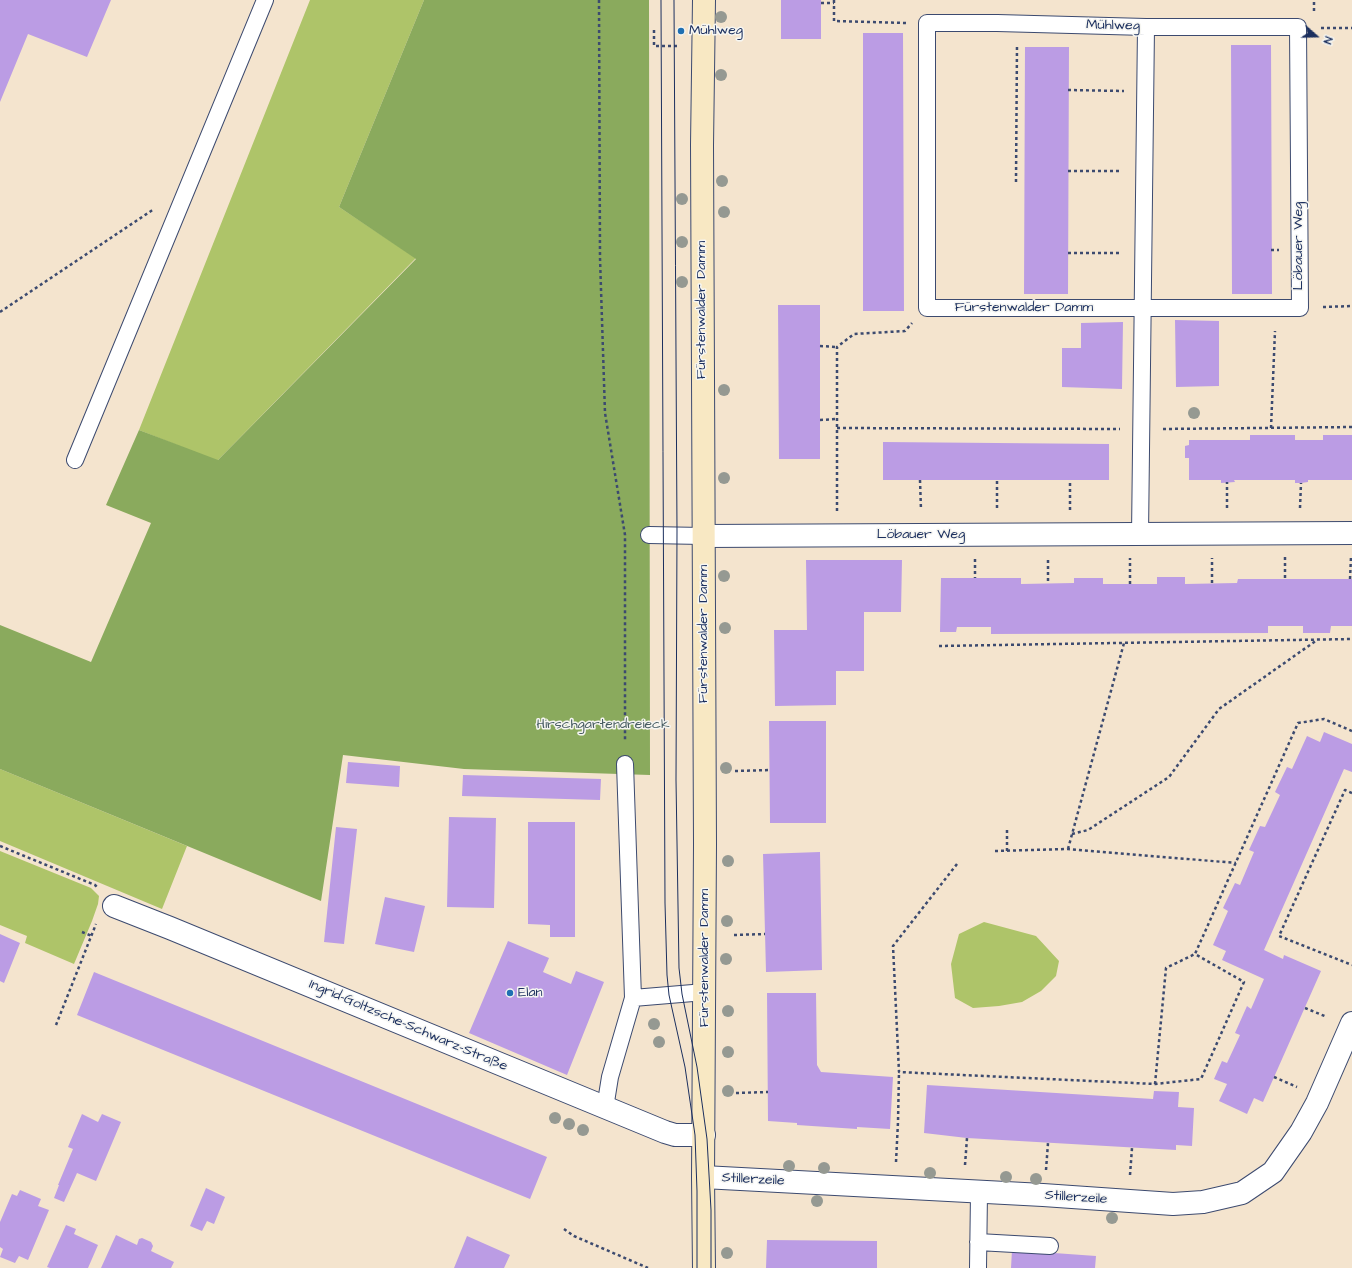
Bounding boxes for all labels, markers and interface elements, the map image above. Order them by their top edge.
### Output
north arrow [1296,16,1336,56]
street label: Mühlweg [1086,17,1140,35]
place label: Mühlweg [689,23,743,39]
marker: Mühlweg [676,26,686,36]
text: N [1320,34,1336,46]
street label: Löbauer Weg [1291,202,1307,290]
street label: Fürstenwalder Damm [694,241,710,379]
street label: Fürstenwalder Damm [955,300,1093,316]
street label: Löbauer Weg [877,527,965,543]
street label: Fürstenwalder Damm [696,565,712,703]
park label: Hirschgartendreieck [536,717,670,733]
street label: Fürstenwalder Damm [697,889,713,1027]
street label: Ingrid-Goltzsche-Schwarz-Straße [306,976,510,1076]
place label: Elan [518,985,543,1001]
marker: Elan [505,988,515,998]
street label: Stillerzeile [721,1170,785,1190]
street label: Stillerzeile [1044,1187,1108,1209]

